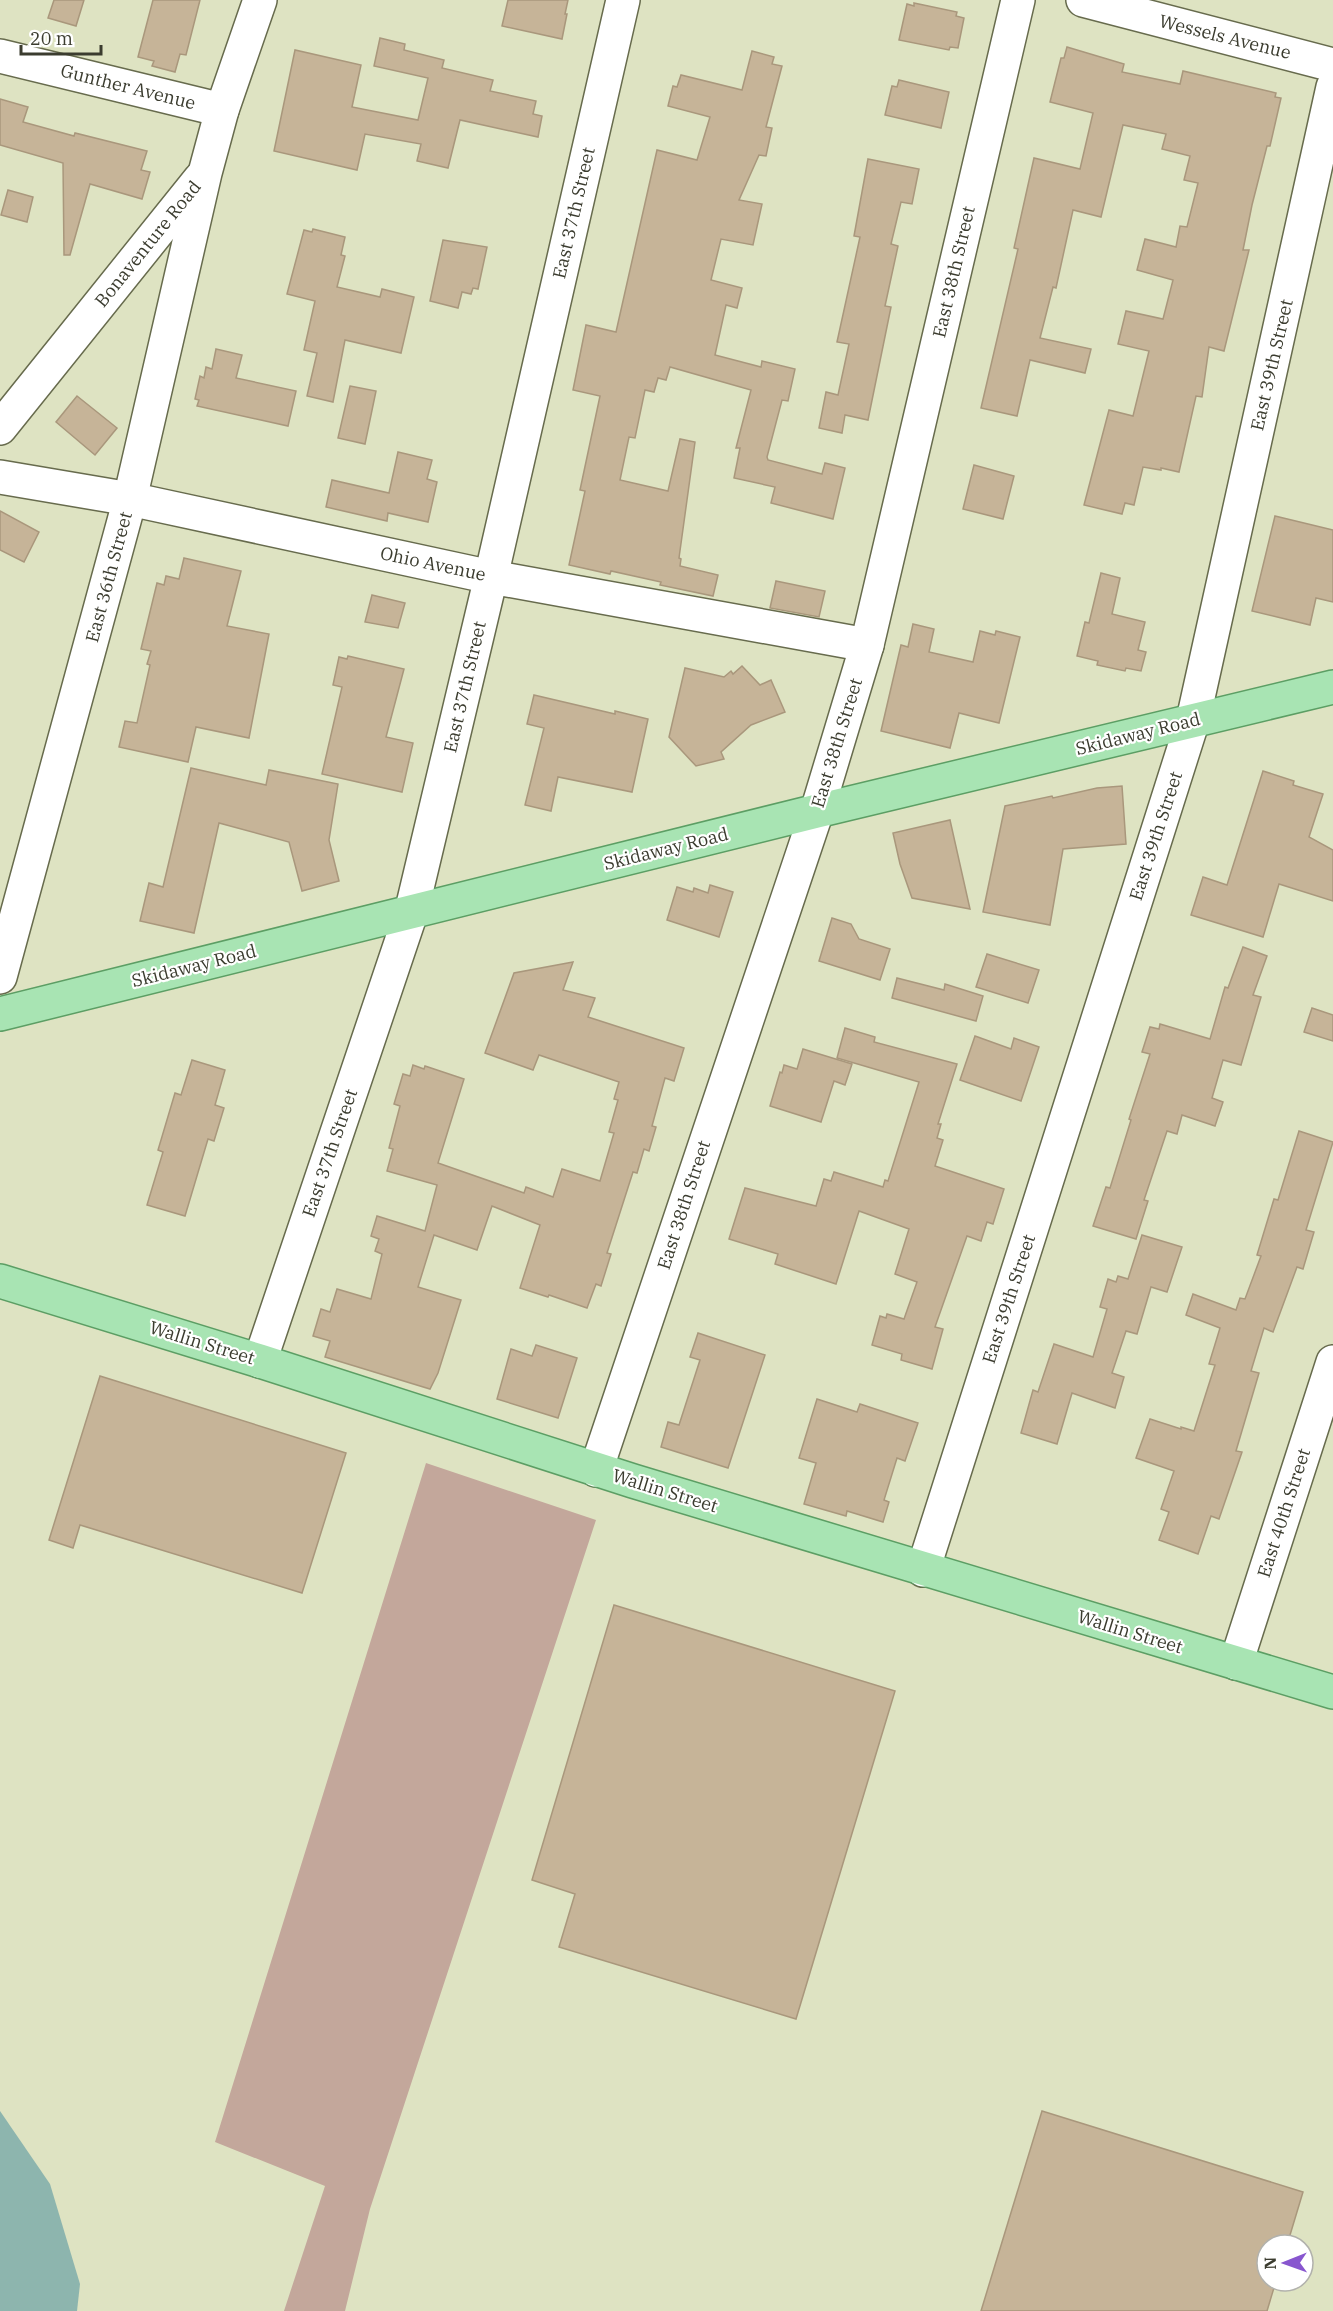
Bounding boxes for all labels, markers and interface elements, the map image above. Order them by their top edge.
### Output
street label: Wessels Avenue [1157,9,1293,64]
scale bar [21,18,100,56]
text: 20 m [30,27,73,50]
street label: Gunther Avenue [58,59,198,114]
street label: East 37th Street [547,145,600,281]
street label: Bonaventure Road [90,176,206,312]
street label: East 38th Street [927,204,980,340]
street label: East 39th Street [1245,297,1298,433]
street label: East 36th Street [80,509,137,645]
street label: Ohio Avenue [378,541,488,586]
street label: East 37th Street [438,619,491,755]
street label: East 38th Street [806,675,867,811]
street label: Skidaway Road [1073,707,1203,760]
street label: East 39th Street [1124,768,1187,903]
street label: Skidaway Road [601,822,731,875]
street label: Skidaway Road [129,939,259,992]
street label: East 37th Street [297,1086,362,1220]
street label: East 38th Street [652,1137,715,1272]
street label: East 39th Street [977,1231,1040,1366]
street label: Wallin Street [147,1316,258,1369]
street label: East 40th Street [1252,1445,1315,1580]
street label: Wallin Street [610,1464,721,1517]
street label: Wallin Street [1075,1605,1186,1658]
north arrow [1255,2233,1315,2293]
text: N [1260,2257,1280,2270]

